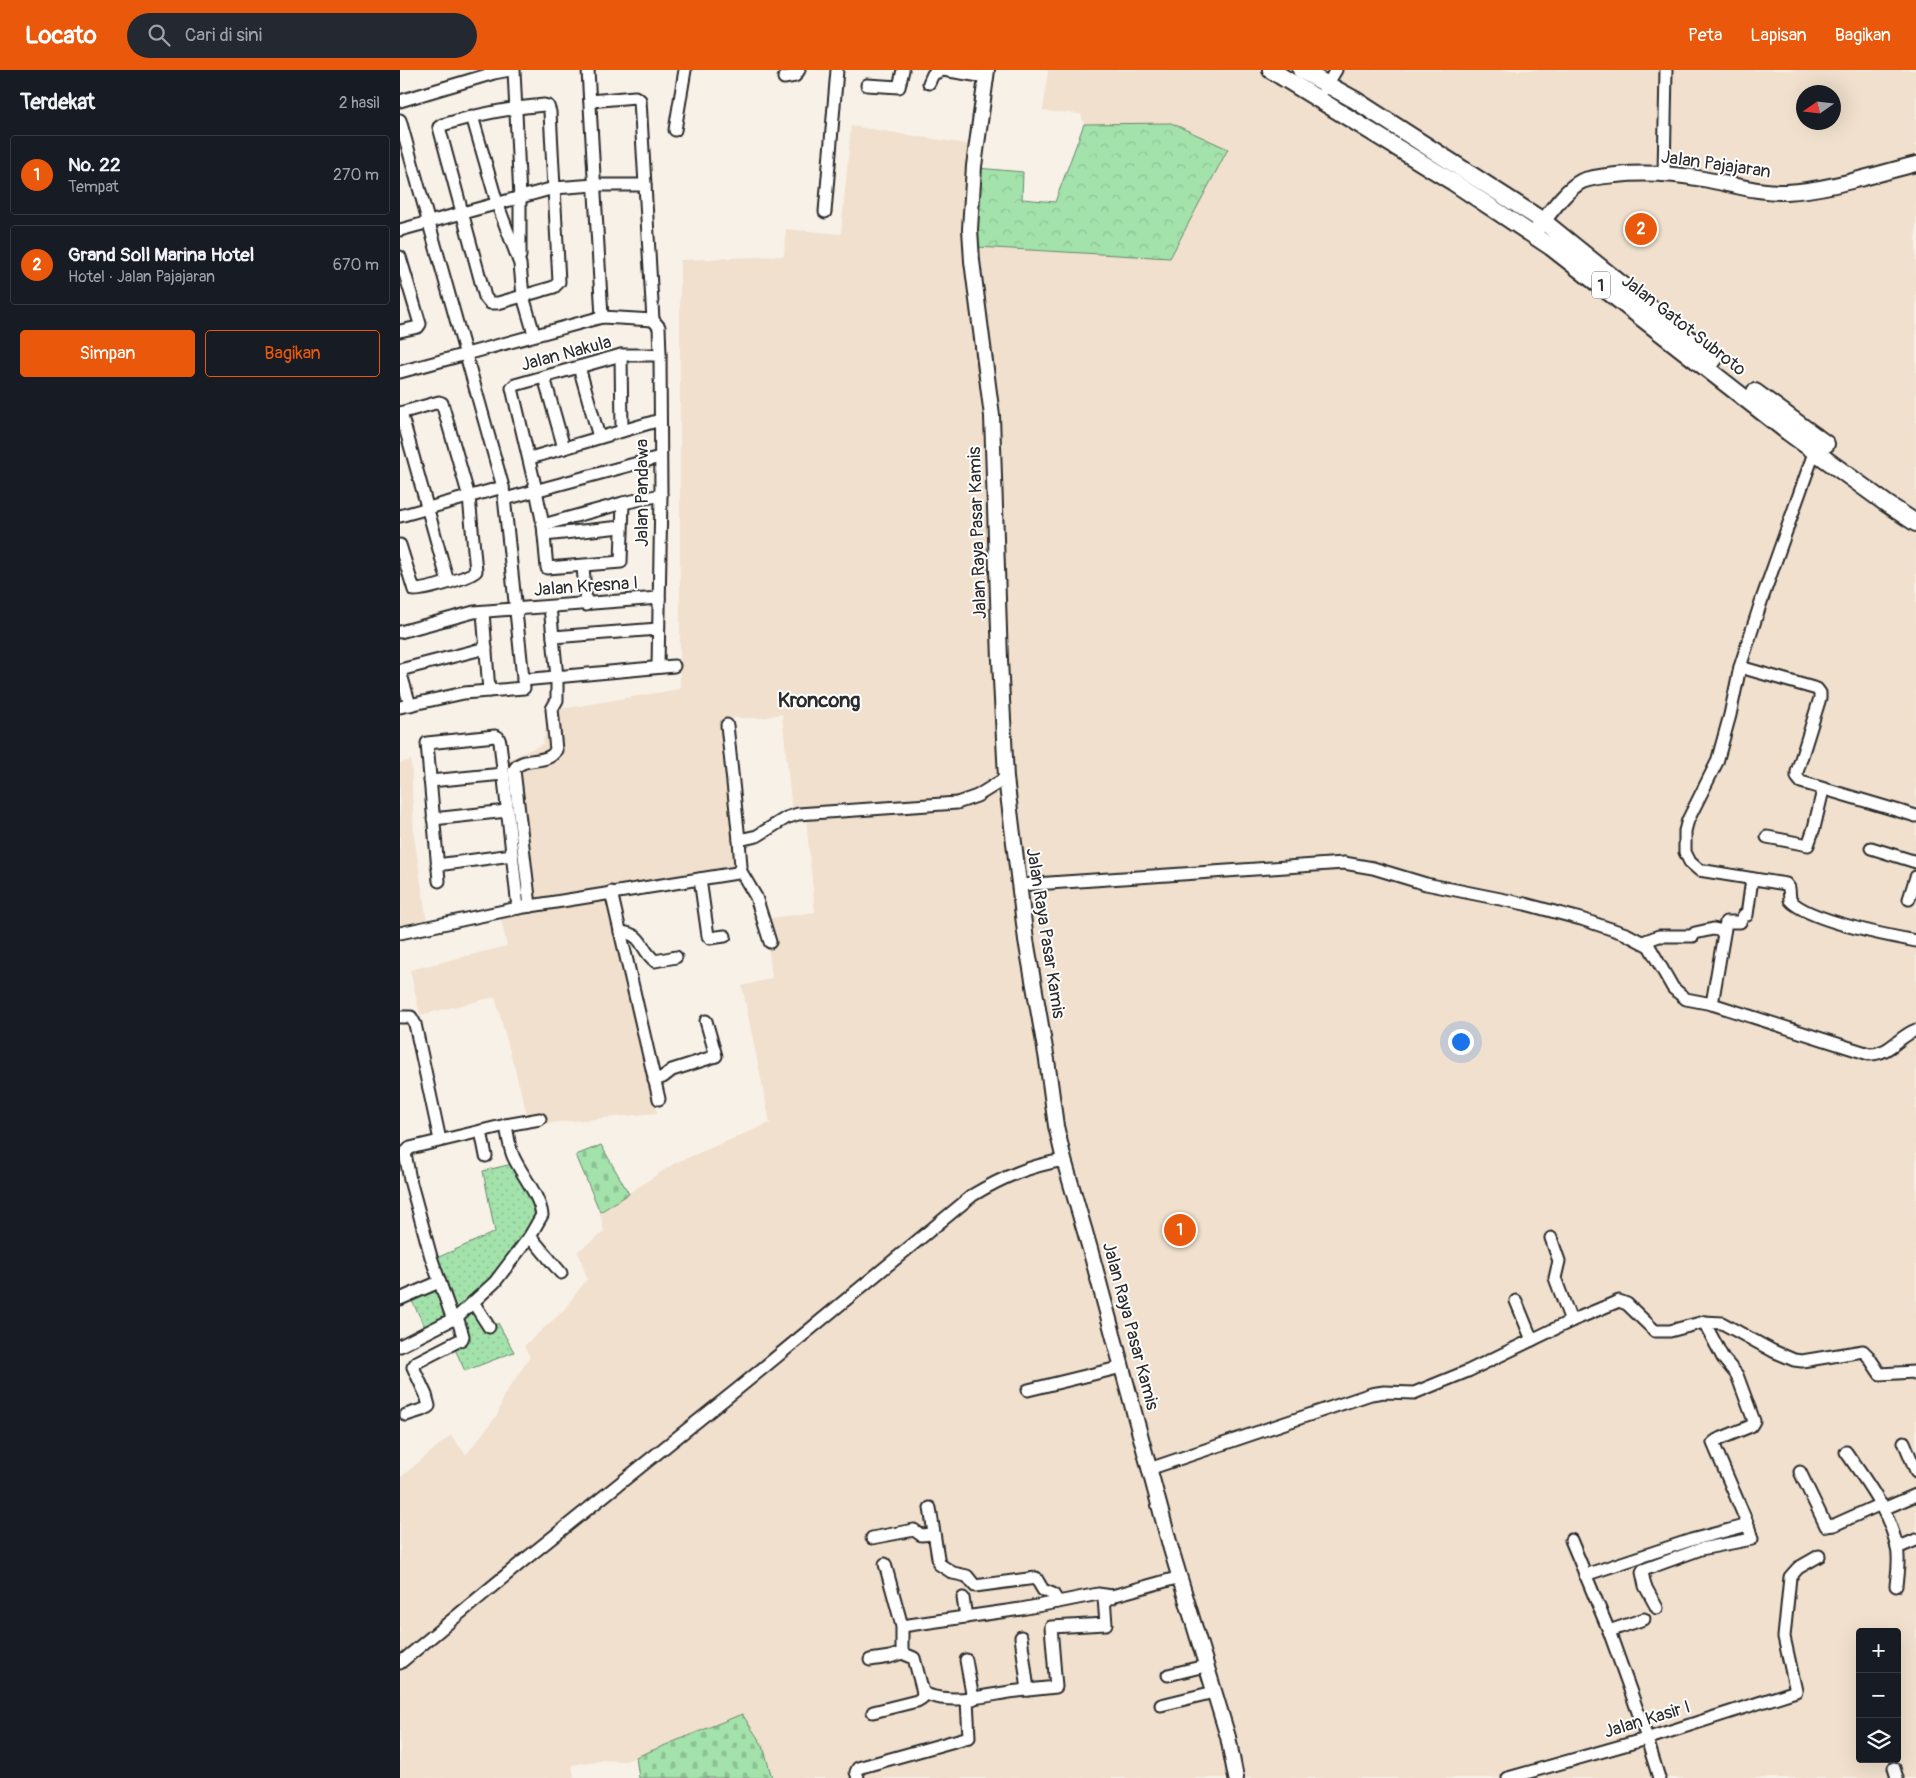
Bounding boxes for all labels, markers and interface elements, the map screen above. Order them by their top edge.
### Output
search box [127,13,477,58]
text: Locato [25,21,97,50]
icon: search [145,21,173,49]
text: Cari di sini [185,23,262,47]
text: Peta [1688,24,1722,47]
text: Lapisan [1750,24,1807,47]
text: Bagikan [1835,24,1891,47]
north arrow [1796,85,1841,130]
text: Terdekat [20,89,95,116]
text: 2 hasil [339,93,380,113]
street label: Jalan Pajajaran [1660,145,1772,184]
text: No. 22 [68,153,121,177]
text: 1 [34,165,40,185]
text: 270 m [333,165,379,185]
text: Tempat [68,177,119,197]
pin: 2 [1625,210,1657,248]
text: Grand Soll Marina Hotel [68,243,254,267]
text: 2 [33,255,41,275]
text: 670 m [333,255,379,275]
text: Hotel · Jalan Pajajaran [68,267,215,287]
street label: Jalan Gatot Subroto [1617,270,1751,381]
road number: 1 [1592,272,1610,298]
button: Simpan [20,330,195,377]
button: Bagikan [205,330,380,377]
street label: Jalan Nakula [518,330,614,377]
street label: Jalan Pandawa [631,439,654,547]
street label: Jalan Raya Pasar Kamis [963,446,992,620]
street label: Jalan Kresna I [533,571,639,602]
district label: Kroncong [778,688,860,713]
street label: Jalan Raya Pasar Kamis [1021,846,1070,1020]
your location [1448,1029,1474,1055]
pin: 1 [1164,1211,1196,1249]
street label: Jalan Raya Pasar Kamis [1097,1240,1164,1413]
map controls [1856,1628,1901,1763]
button: + [1856,1628,1901,1673]
button: − [1856,1673,1901,1718]
street label: Jalan Kasir I [1601,1695,1693,1743]
button: layers [1856,1718,1901,1763]

